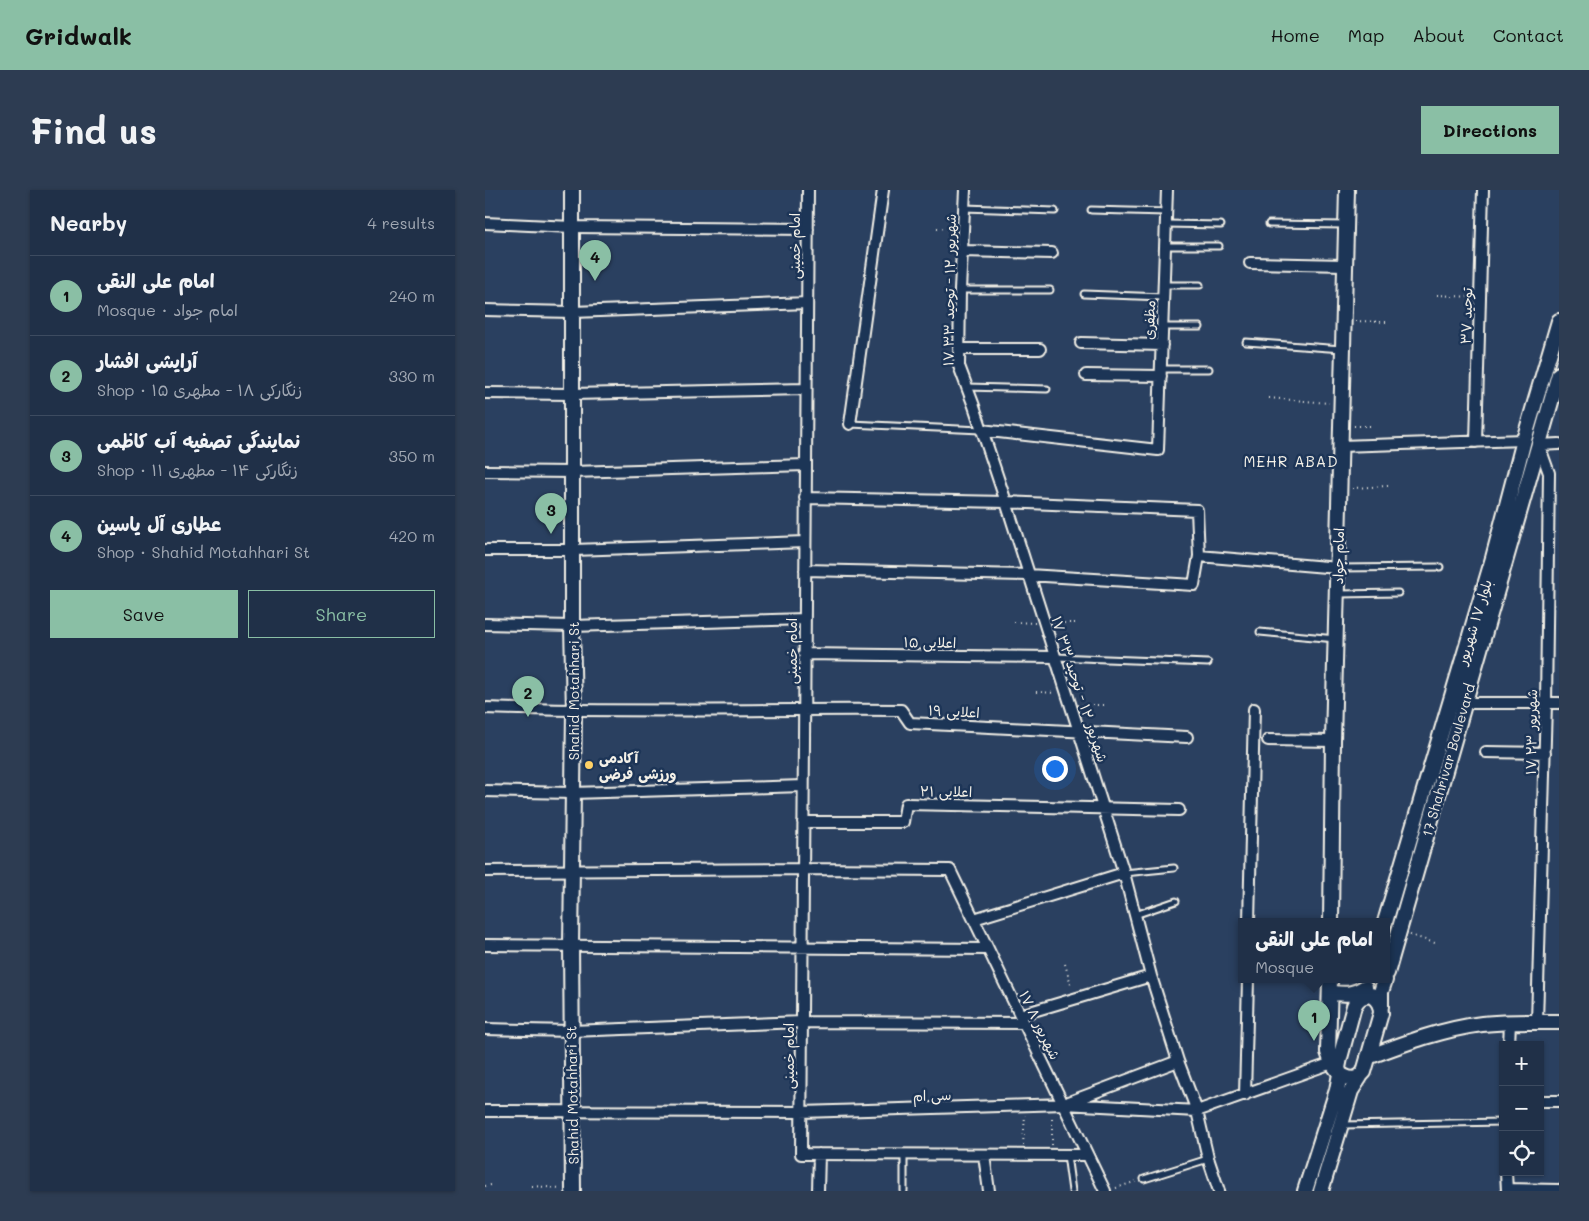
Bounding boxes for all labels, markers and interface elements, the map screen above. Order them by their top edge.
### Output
text: Gridwalk [25,20,132,51]
text: Home [1271,23,1320,47]
text: Map [1348,23,1384,47]
text: About [1412,23,1465,47]
text: Contact [1493,23,1564,47]
button: Directions [1421,106,1559,154]
text: Find us [30,107,157,153]
text: Nearby [50,209,127,236]
text: 4 results [367,212,435,233]
street label: امام خمینی [785,213,806,279]
street label: ۱۷ شهریور ۱۲ - توحید ۳۳ [938,214,960,366]
pin: 4 [579,240,611,281]
text: امام علی النقی [97,268,215,293]
text: 1 [62,285,70,306]
text: 240 m [389,285,435,306]
street label: توحید ۳۷ [1456,286,1477,345]
text: Mosque · امام جواد [97,299,238,320]
street label: مظفری [1139,300,1159,340]
text: آرایشی افشار [97,348,197,373]
text: 2 [62,365,70,386]
text: 330 m [389,365,435,386]
text: Shop · زنگارکی ۱۸ - مطهری ۱۵ [97,379,302,400]
text: نمایندگی تصفیه آب کاظمی [97,428,300,453]
text: 3 [61,445,71,466]
text: 350 m [389,445,435,466]
district label: MEHR ABAD [1243,451,1339,471]
text: Shop · زنگارکی ۱۴ - مطهری ۱۱ [97,459,298,480]
pin: 3 [535,493,567,534]
text: عطاری آل یاسین [97,511,221,536]
text: 4 [61,525,71,546]
text: 420 m [389,525,435,546]
street label: امام جواد [1328,527,1350,585]
text: Shop · Shahid Motahhari St [97,541,310,562]
street label: بلوار ۱۷ شهریور [1452,577,1496,668]
button: Save [50,590,238,638]
button: Share [248,590,435,638]
street label: ۱۷ شهریور ۱۲ - توحید ۳۳ [1047,614,1113,764]
street label: امام خمینی [782,618,803,684]
street label: Shahid Motahhari St [564,622,583,760]
street label: اعلایی ۱۵ [904,632,956,652]
pin: 2 [512,676,544,717]
street label: 17 Shahrivar Boulevard [1417,681,1479,839]
street label: ۱۷ شهریور ۲۳ [1521,689,1541,775]
street label: اعلایی ۱۹ [928,700,980,722]
place label: آکادمی ورزشی فرضی [599,748,676,783]
your location [1042,756,1068,782]
marker: آکادمی ورزشی فرضی [583,759,595,771]
street label: اعلایی ۲۱ [920,781,972,801]
popup [1238,918,1390,983]
text: امام علی النقی [1255,926,1373,951]
text: Mosque [1255,956,1314,977]
street label: ۱۷ شهریور ۸ [1015,987,1065,1063]
pin: 1 [1298,1000,1330,1041]
street label: امام خمینی [779,1023,800,1089]
street label: Shahid Motahhari St [561,1025,583,1165]
map controls [1499,1041,1544,1176]
button: + [1499,1041,1544,1086]
street label: سی ام [912,1085,952,1107]
button: − [1499,1086,1544,1131]
button: locate [1499,1131,1544,1176]

